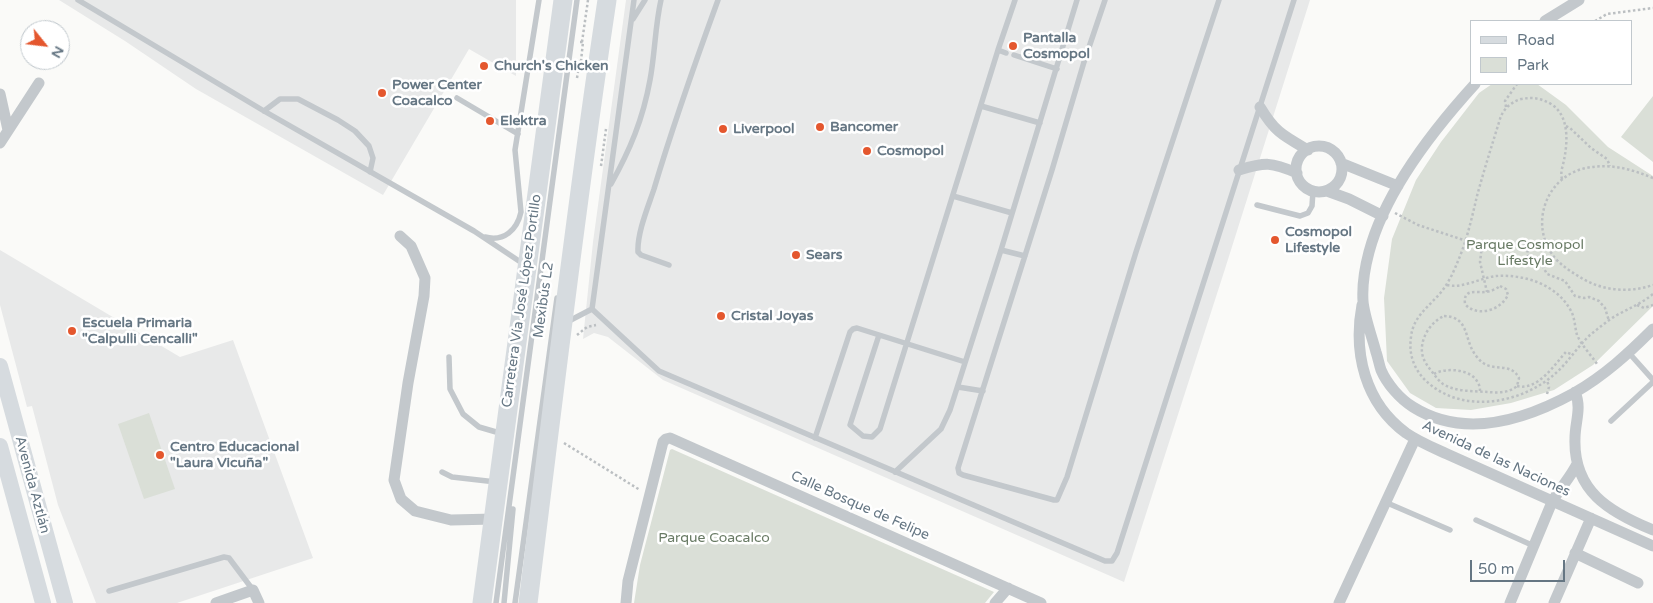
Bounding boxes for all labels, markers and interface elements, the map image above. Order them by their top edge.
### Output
north arrow [20,20,70,70]
legend [1470,20,1633,85]
place label: Pantalla Cosmopol [1023,30,1090,62]
text: Road [1517,31,1555,49]
marker: Pantalla Cosmopol [1007,40,1019,52]
text: N [48,43,68,61]
text: Park [1517,56,1549,74]
place label: Church's Chicken [494,58,608,74]
marker: Church's Chicken [478,60,490,72]
place label: Power Center Coacalco [392,77,482,110]
marker: Power Center Coacalco [376,87,388,99]
place label: Elektra [500,113,547,129]
marker: Elektra [484,115,496,127]
place label: Bancomer [830,119,898,135]
place label: Liverpool [733,121,795,137]
marker: Bancomer [814,121,826,133]
marker: Liverpool [717,123,729,135]
place label: Cosmopol [877,143,944,159]
marker: Cosmopol [861,145,873,157]
street label: Carretera Vía José López Portillo [499,193,545,409]
place label: Cosmopol Lifestyle [1285,224,1352,256]
marker: Cosmopol Lifestyle [1269,234,1281,246]
park label: Parque Cosmopol Lifestyle [1466,237,1584,270]
place label: Sears [806,247,842,263]
marker: Sears [790,249,802,261]
street label: Mexibús L2 [530,261,558,339]
place label: Cristal Joyas [731,308,813,324]
marker: Cristal Joyas [715,310,727,322]
place label: Escuela Primaria "Calpulli Cencalli" [82,315,198,348]
marker: Escuela Primaria "Calpulli Cencalli" [66,325,78,337]
street label: Avenida de las Naciones [1419,417,1573,501]
street label: Avenida Aztlán [11,434,53,536]
place label: Centro Educacional "Laura Vicuña" [170,439,299,472]
marker: Centro Educacional "Laura Vicuña" [154,449,166,461]
street label: Calle Bosque de Felipe [788,468,932,544]
park label: Parque Coacalco [658,530,770,546]
scale bar [1473,550,1568,582]
text: 50 m [1478,560,1515,578]

